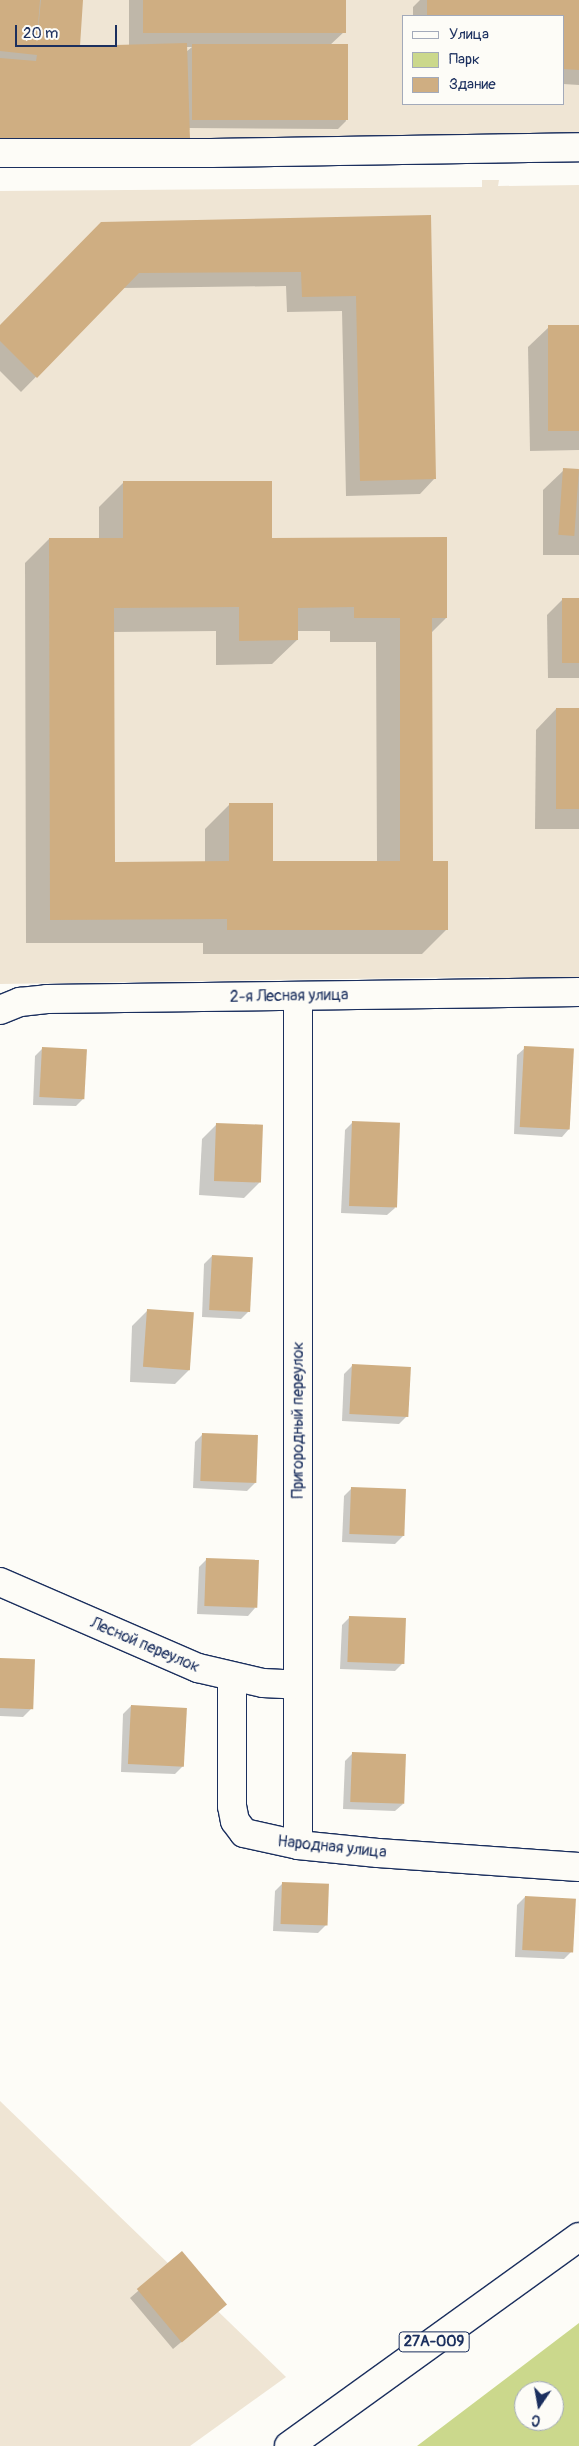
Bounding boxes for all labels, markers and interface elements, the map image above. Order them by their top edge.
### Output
scale bar [18,15,120,47]
legend [402,15,564,105]
text: 20 m [23,24,58,43]
text: Улица [449,25,489,44]
text: Парк [449,50,480,69]
text: Здание [449,75,496,94]
street label: 2-я Лесная улица [230,985,348,1007]
street label: Пригородный переулок [288,1341,308,1499]
street label: Лесной переулок [87,1613,203,1677]
street label: Народная улица [277,1832,387,1862]
road number: 27А-009 [398,2330,470,2354]
north arrow [514,2381,564,2431]
text: С [530,2411,542,2429]

